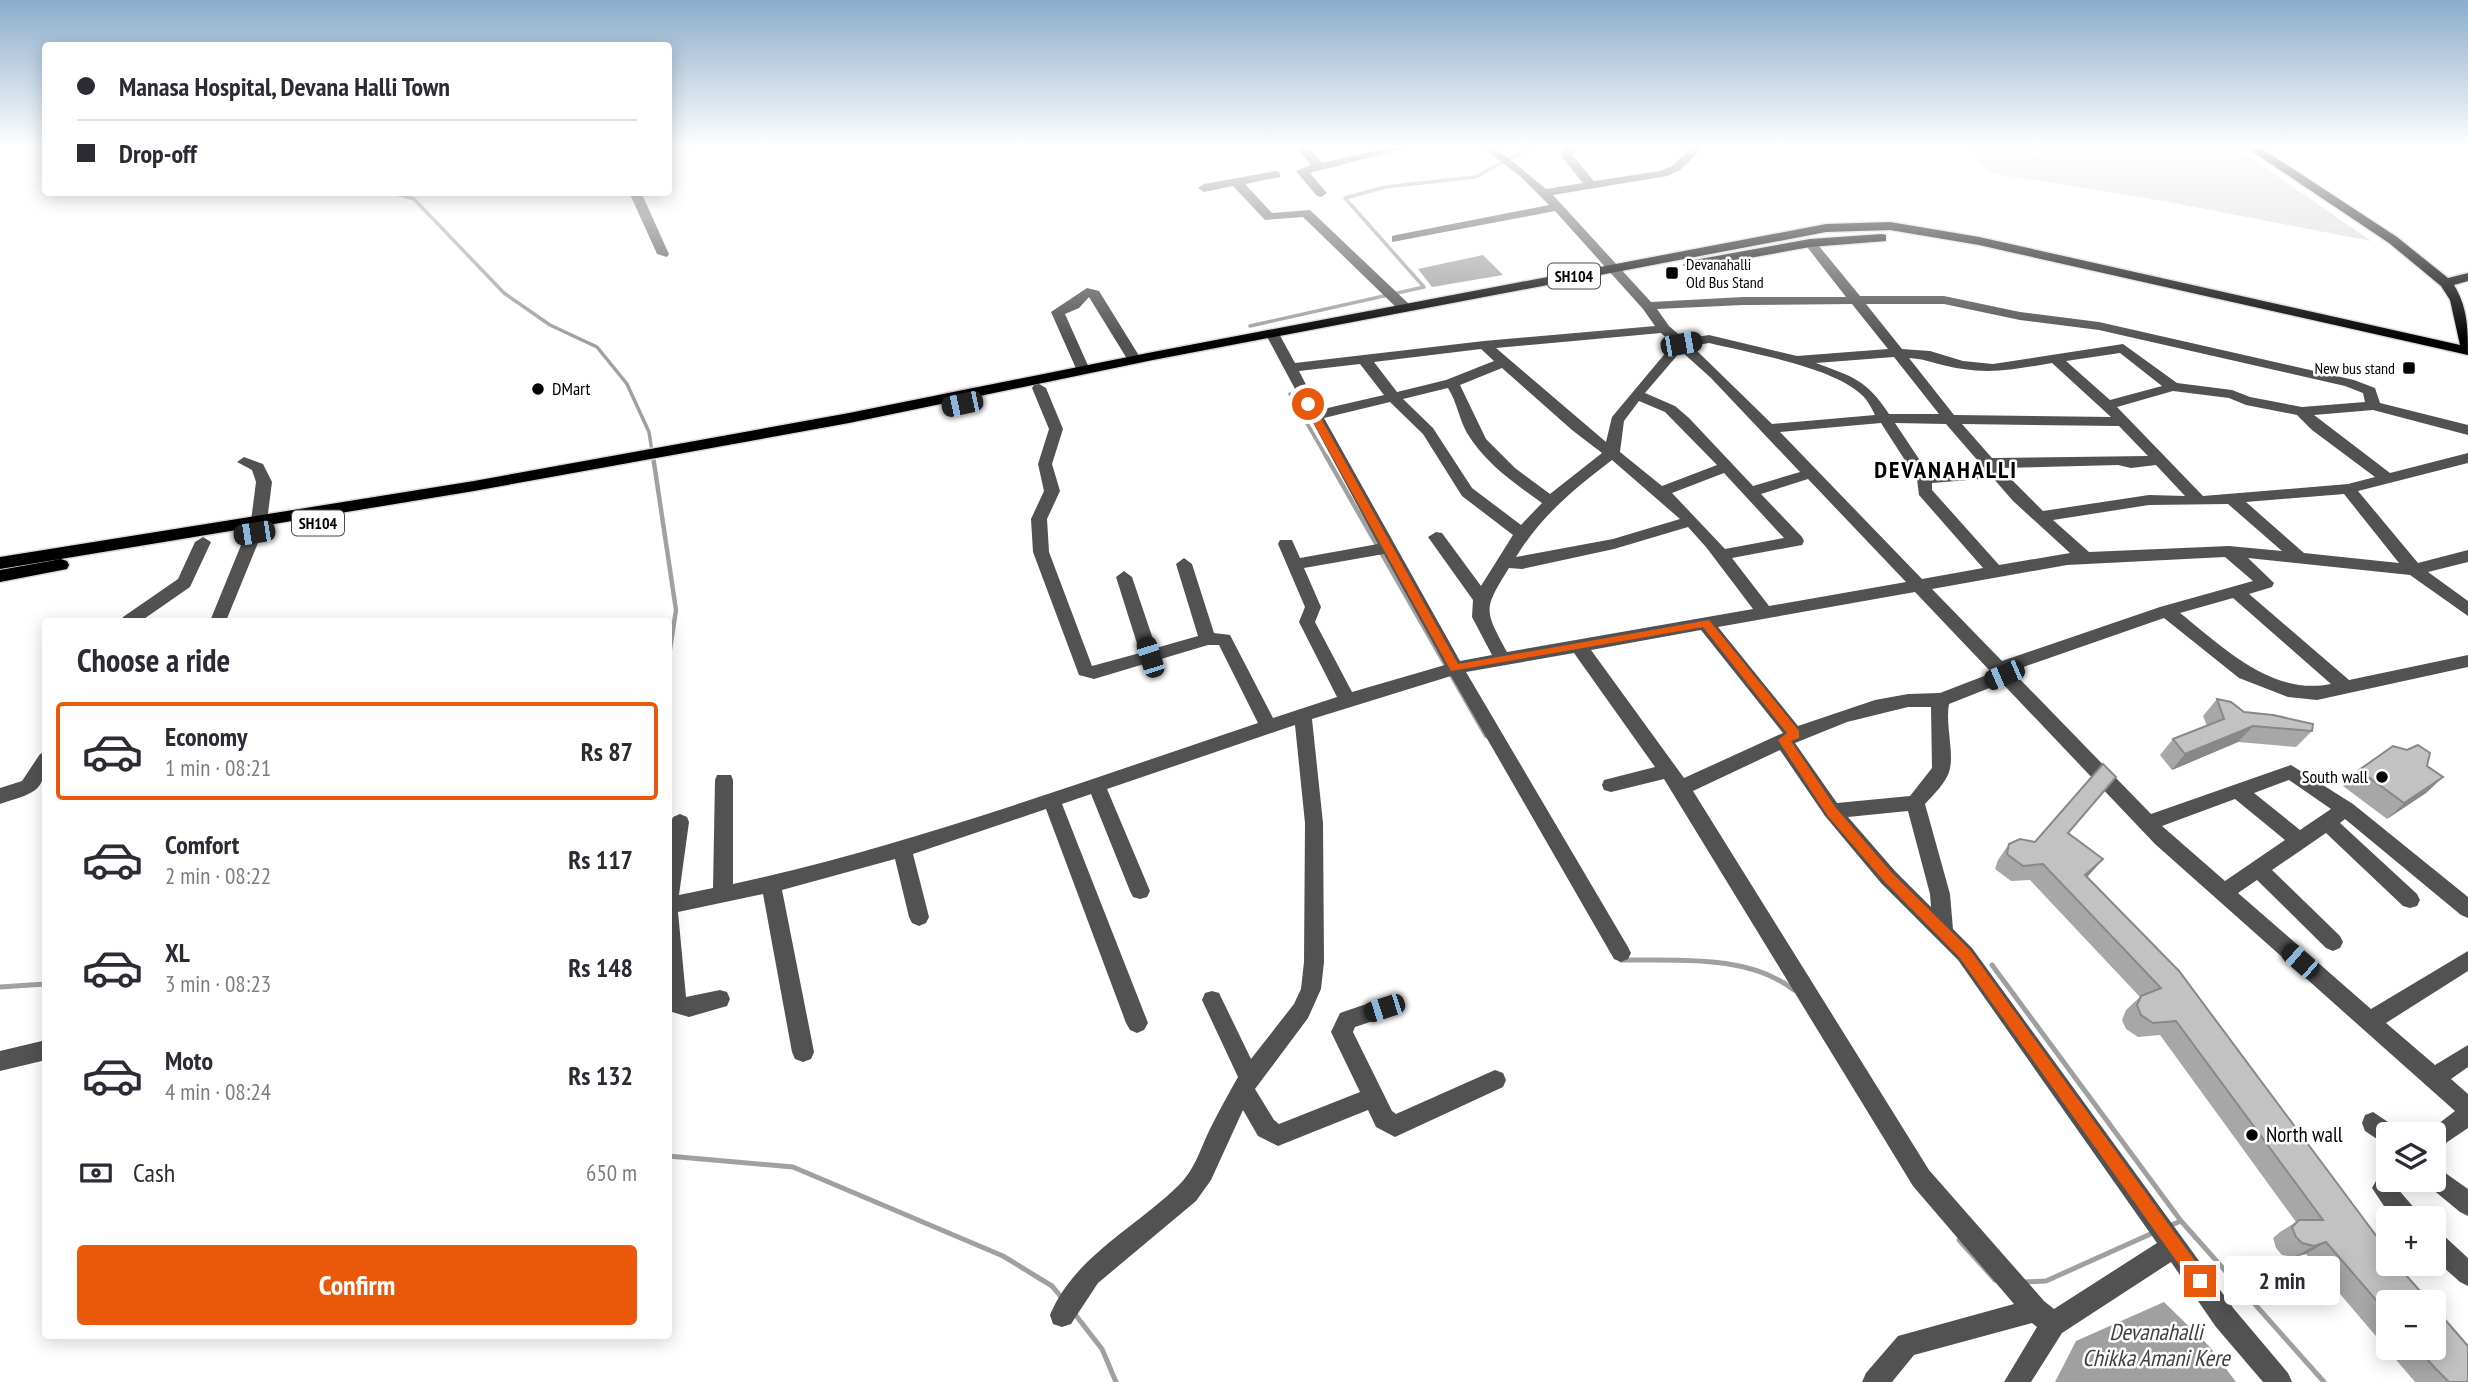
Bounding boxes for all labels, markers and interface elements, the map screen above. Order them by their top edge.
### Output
text: Manasa Hospital, Devana Halli Town [119,70,450,103]
text: Drop-off [119,137,197,170]
place label: Devanahalli Old Bus Stand [1686,254,1764,292]
road number: SH104 [1548,264,1600,288]
marker: Devanahalli Old Bus Stand [1664,265,1680,281]
car [1659,330,1704,358]
place label: New bus stand [2315,358,2395,378]
marker: New bus stand [2401,360,2417,376]
place label: DMart [552,377,590,400]
marker: DMart [530,381,546,397]
route start [1292,388,1324,420]
car [940,389,985,419]
district label: DEVANAHALLI [1874,454,2018,485]
road number: SH104 [292,510,344,536]
car [232,519,277,547]
car [1134,634,1167,680]
text: Choose a ride [77,639,230,681]
car [1981,657,2028,693]
icon: car [81,720,144,783]
text: Economy [165,720,247,753]
text: Rs 87 [581,735,633,768]
text: 1 min · 08:21 [165,753,271,782]
place label: South wall [2302,765,2369,788]
marker: South wall [2374,769,2390,785]
icon: car [81,828,144,891]
text: Comfort [165,828,239,861]
text: Rs 117 [568,843,633,876]
text: 2 min · 08:22 [165,861,271,890]
icon: car [81,936,144,999]
text: XL [165,936,190,969]
car [2278,939,2323,983]
text: Rs 148 [568,951,633,984]
text: 3 min · 08:23 [165,969,271,998]
car [1361,992,1408,1024]
icon: car [81,1044,144,1107]
text: Moto [165,1044,213,1077]
text: Rs 132 [568,1059,633,1092]
text: 4 min · 08:24 [165,1077,271,1106]
place label: North wall [2266,1121,2343,1148]
map controls [2376,1122,2446,1360]
button: layers [2376,1122,2446,1192]
marker: North wall [2244,1127,2260,1143]
icon: cash [77,1154,115,1192]
text: Cash [133,1156,175,1189]
text: 650 m [586,1158,637,1187]
button: + [2376,1206,2446,1276]
button: Confirm [77,1245,637,1325]
callout: 2 min [2224,1256,2340,1306]
route end [2184,1265,2216,1297]
text: 2 min [2259,1266,2305,1295]
button: − [2376,1290,2446,1360]
water label: Devanahalli Chikka Amani Kere [2082,1317,2231,1372]

